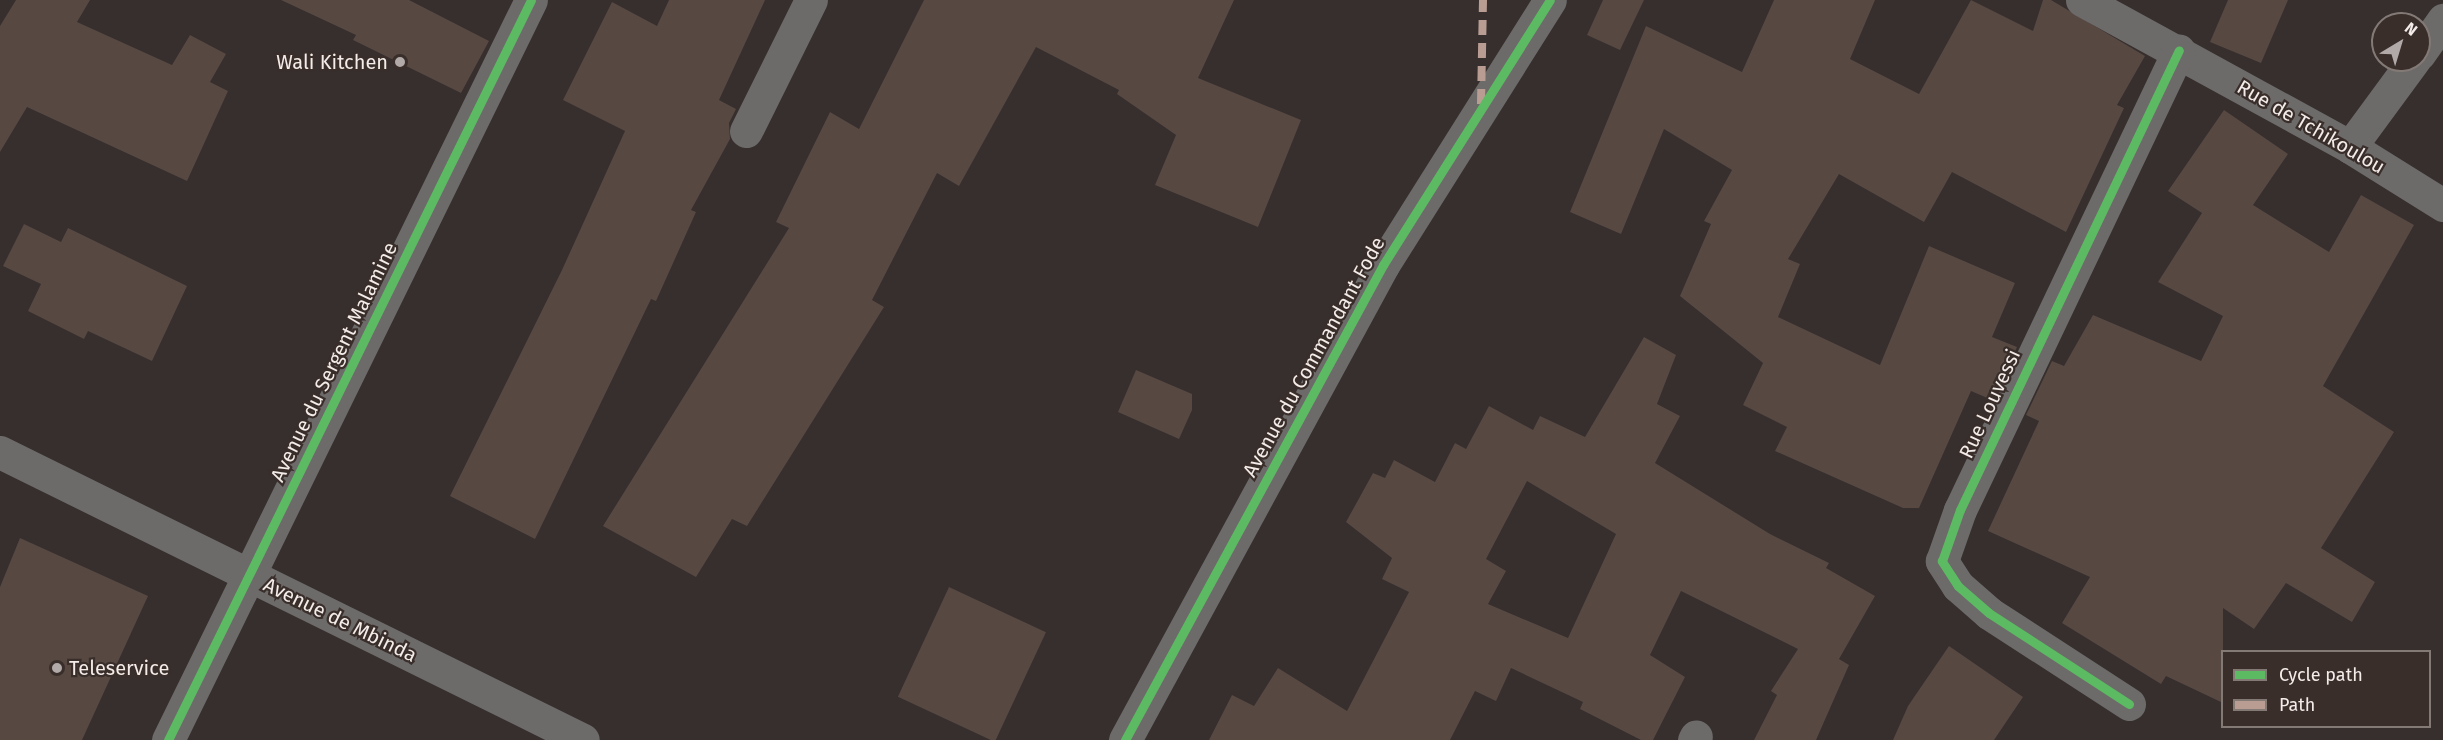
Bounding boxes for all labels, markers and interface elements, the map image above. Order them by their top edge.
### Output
north arrow [2371,12,2431,72]
text: N [2401,18,2421,40]
place label: Wali Kitchen [276,50,388,74]
marker: Wali Kitchen [393,55,407,69]
street label: Rue de Tchikoulou [2233,75,2389,179]
street label: Avenue du Commandant Fode [1238,233,1390,481]
street label: Avenue du Sergent Malamine [266,238,402,486]
street label: Rue Louvessi [1954,346,2026,462]
street label: Avenue de Mbinda [259,573,421,667]
legend [2221,650,2431,728]
place label: Teleservice [69,656,169,680]
marker: Teleservice [50,661,64,675]
text: Cycle path [2279,664,2363,686]
text: Path [2279,694,2315,716]

